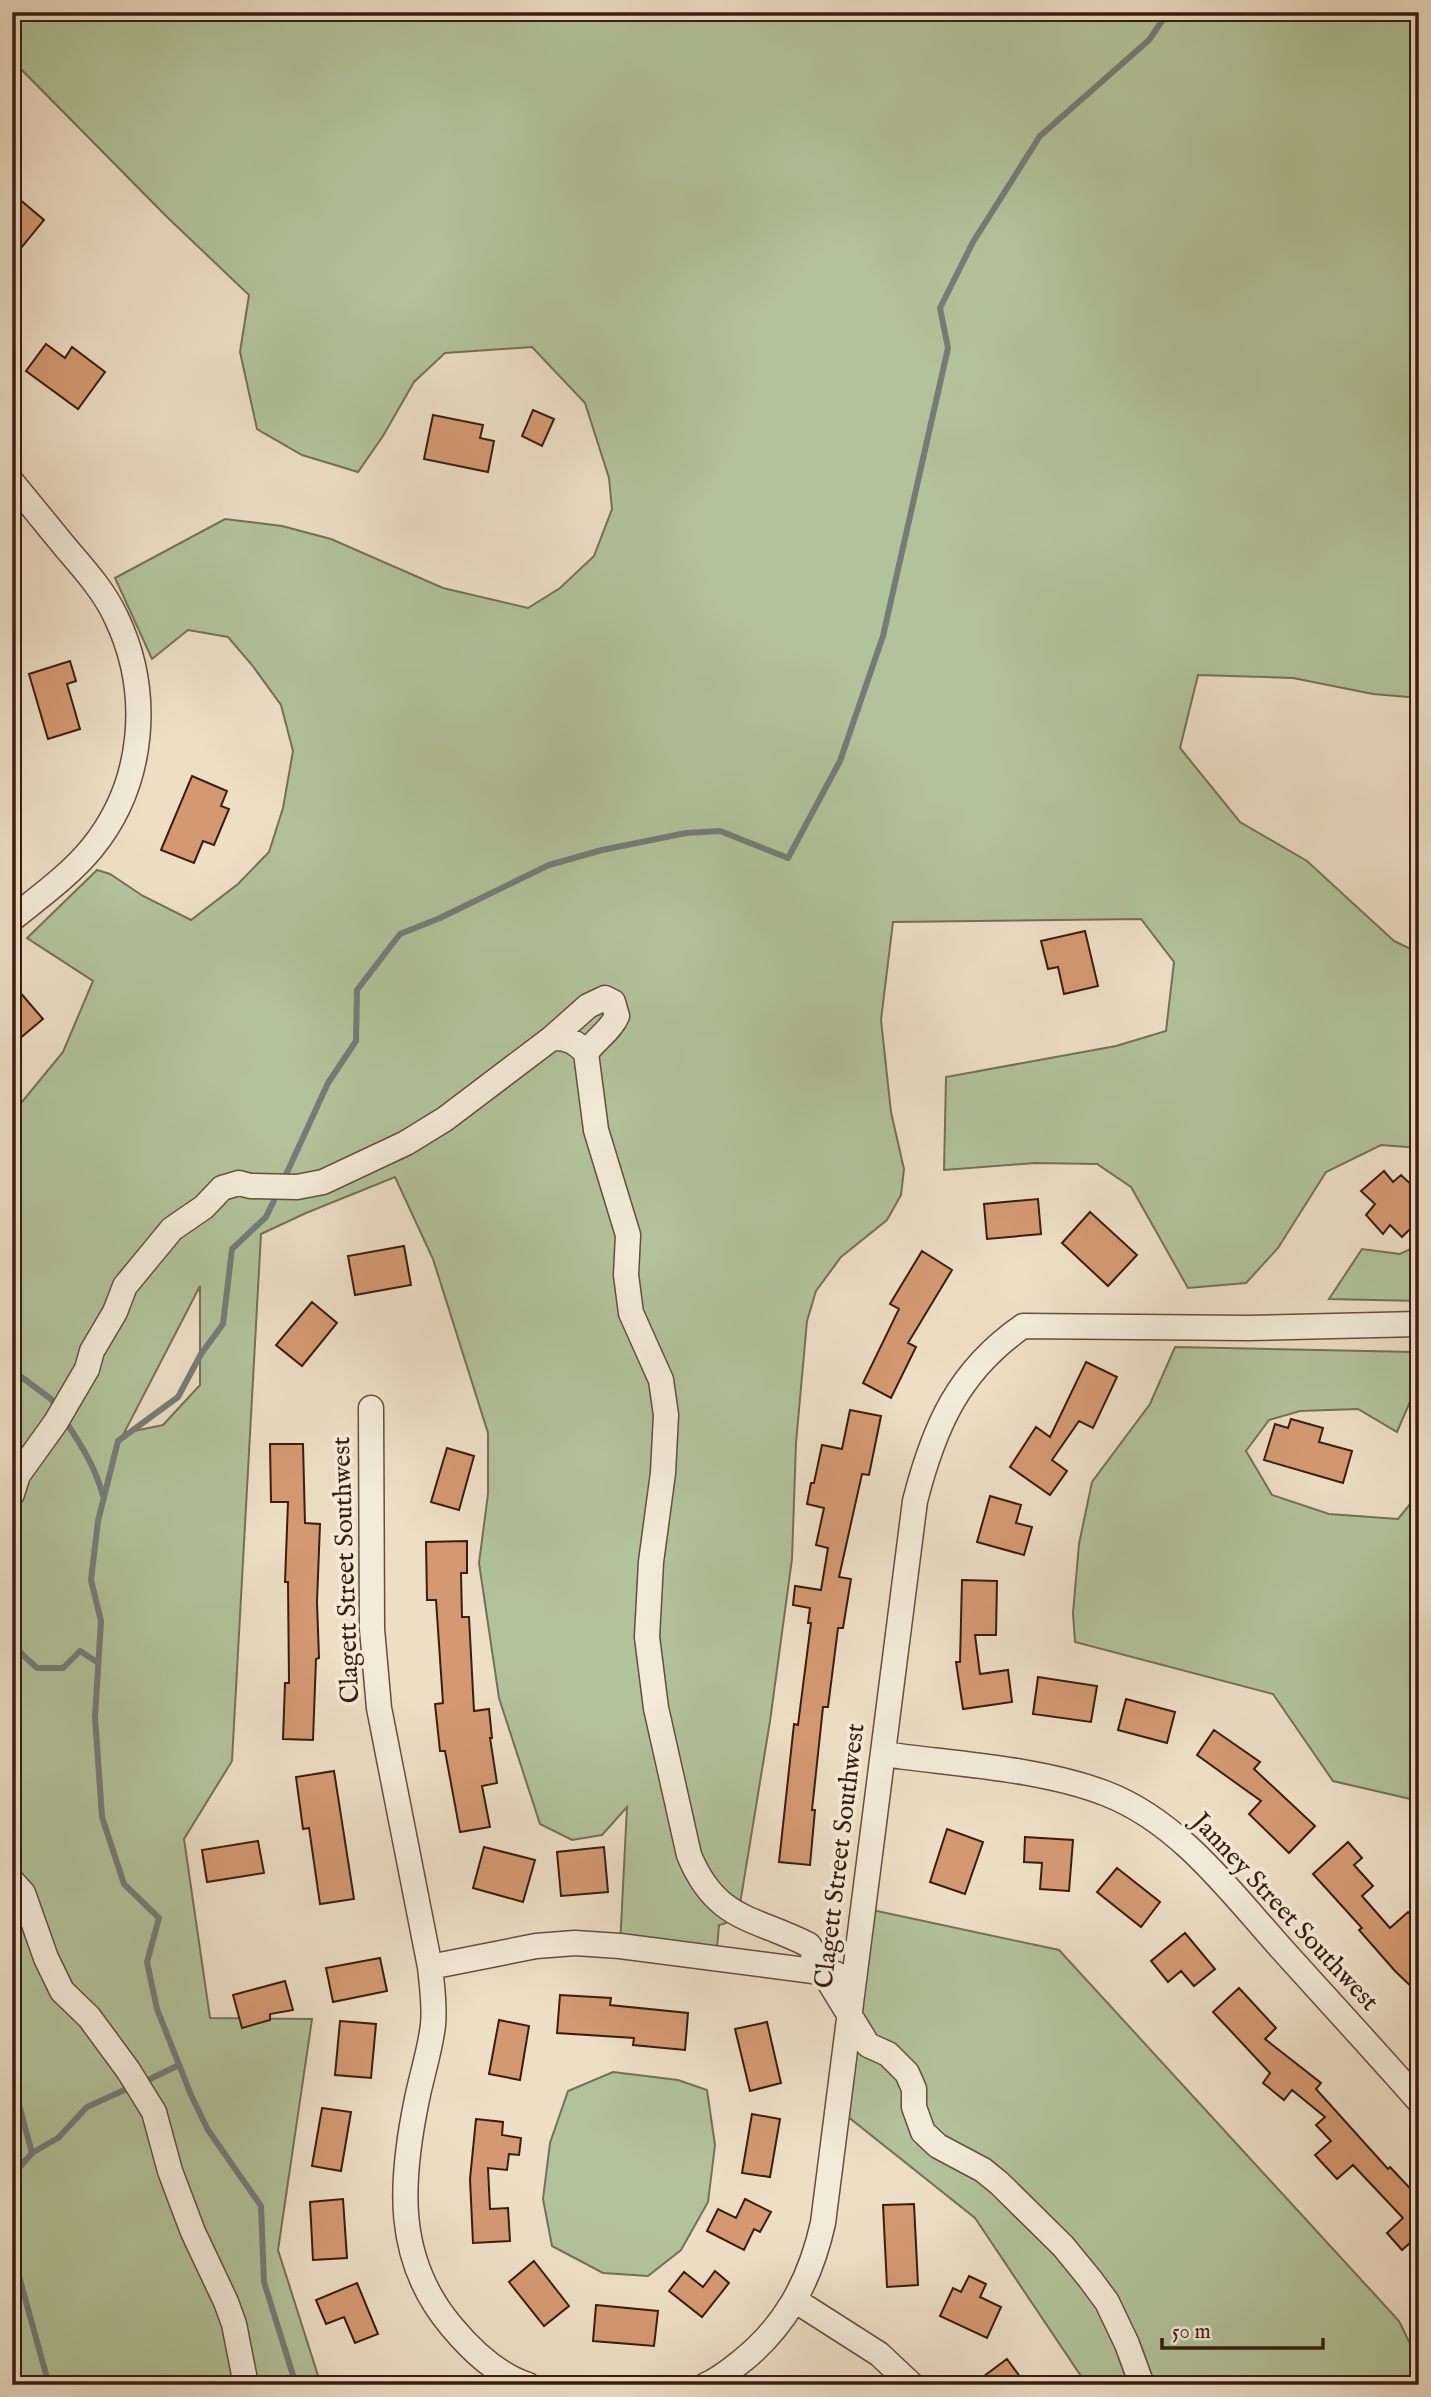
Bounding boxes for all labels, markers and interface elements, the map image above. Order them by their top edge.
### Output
street label: Clagett Street Southwest [325,1436,367,1704]
street label: Clagett Street Southwest [807,1722,873,1990]
street label: Janney Street Southwest [1182,1804,1386,2018]
scale bar [1162,2306,1322,2350]
text: 50 m [1172,2319,1211,2346]

